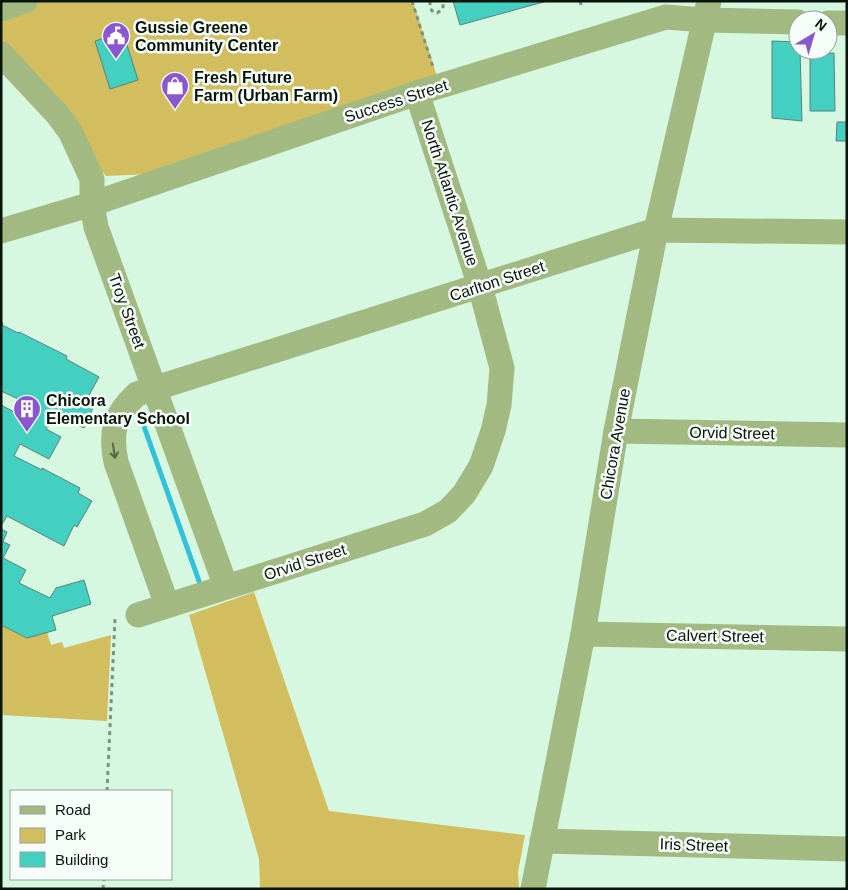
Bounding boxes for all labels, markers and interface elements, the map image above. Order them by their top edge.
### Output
north arrow [788,10,838,60]
text: N [812,15,830,34]
place label: Gussie Greene Community Center [135,19,278,54]
public building icon: Gussie Greene Community Center [101,21,131,60]
place label: Fresh Future Farm (Urban Farm) [194,69,338,104]
shop icon: Fresh Future Farm (Urban Farm) [160,71,190,110]
street label: Success Street [342,76,450,126]
street label: North Atlantic Avenue [418,118,482,268]
street label: Carlton Street [447,257,547,304]
street label: Troy Street [106,271,149,351]
street label: Chicora Avenue [597,387,633,501]
place label: Chicora Elementary School [46,392,190,427]
building icon: Chicora Elementary School [12,394,42,433]
street label: Orvid Street [689,424,775,442]
one-way arrow [110,442,120,458]
street label: Orvid Street [262,541,349,583]
street label: Calvert Street [666,627,765,645]
legend [10,790,172,880]
text: Road [55,801,91,818]
text: Park [55,826,86,843]
street label: Iris Street [659,835,729,855]
text: Building [55,851,108,868]

